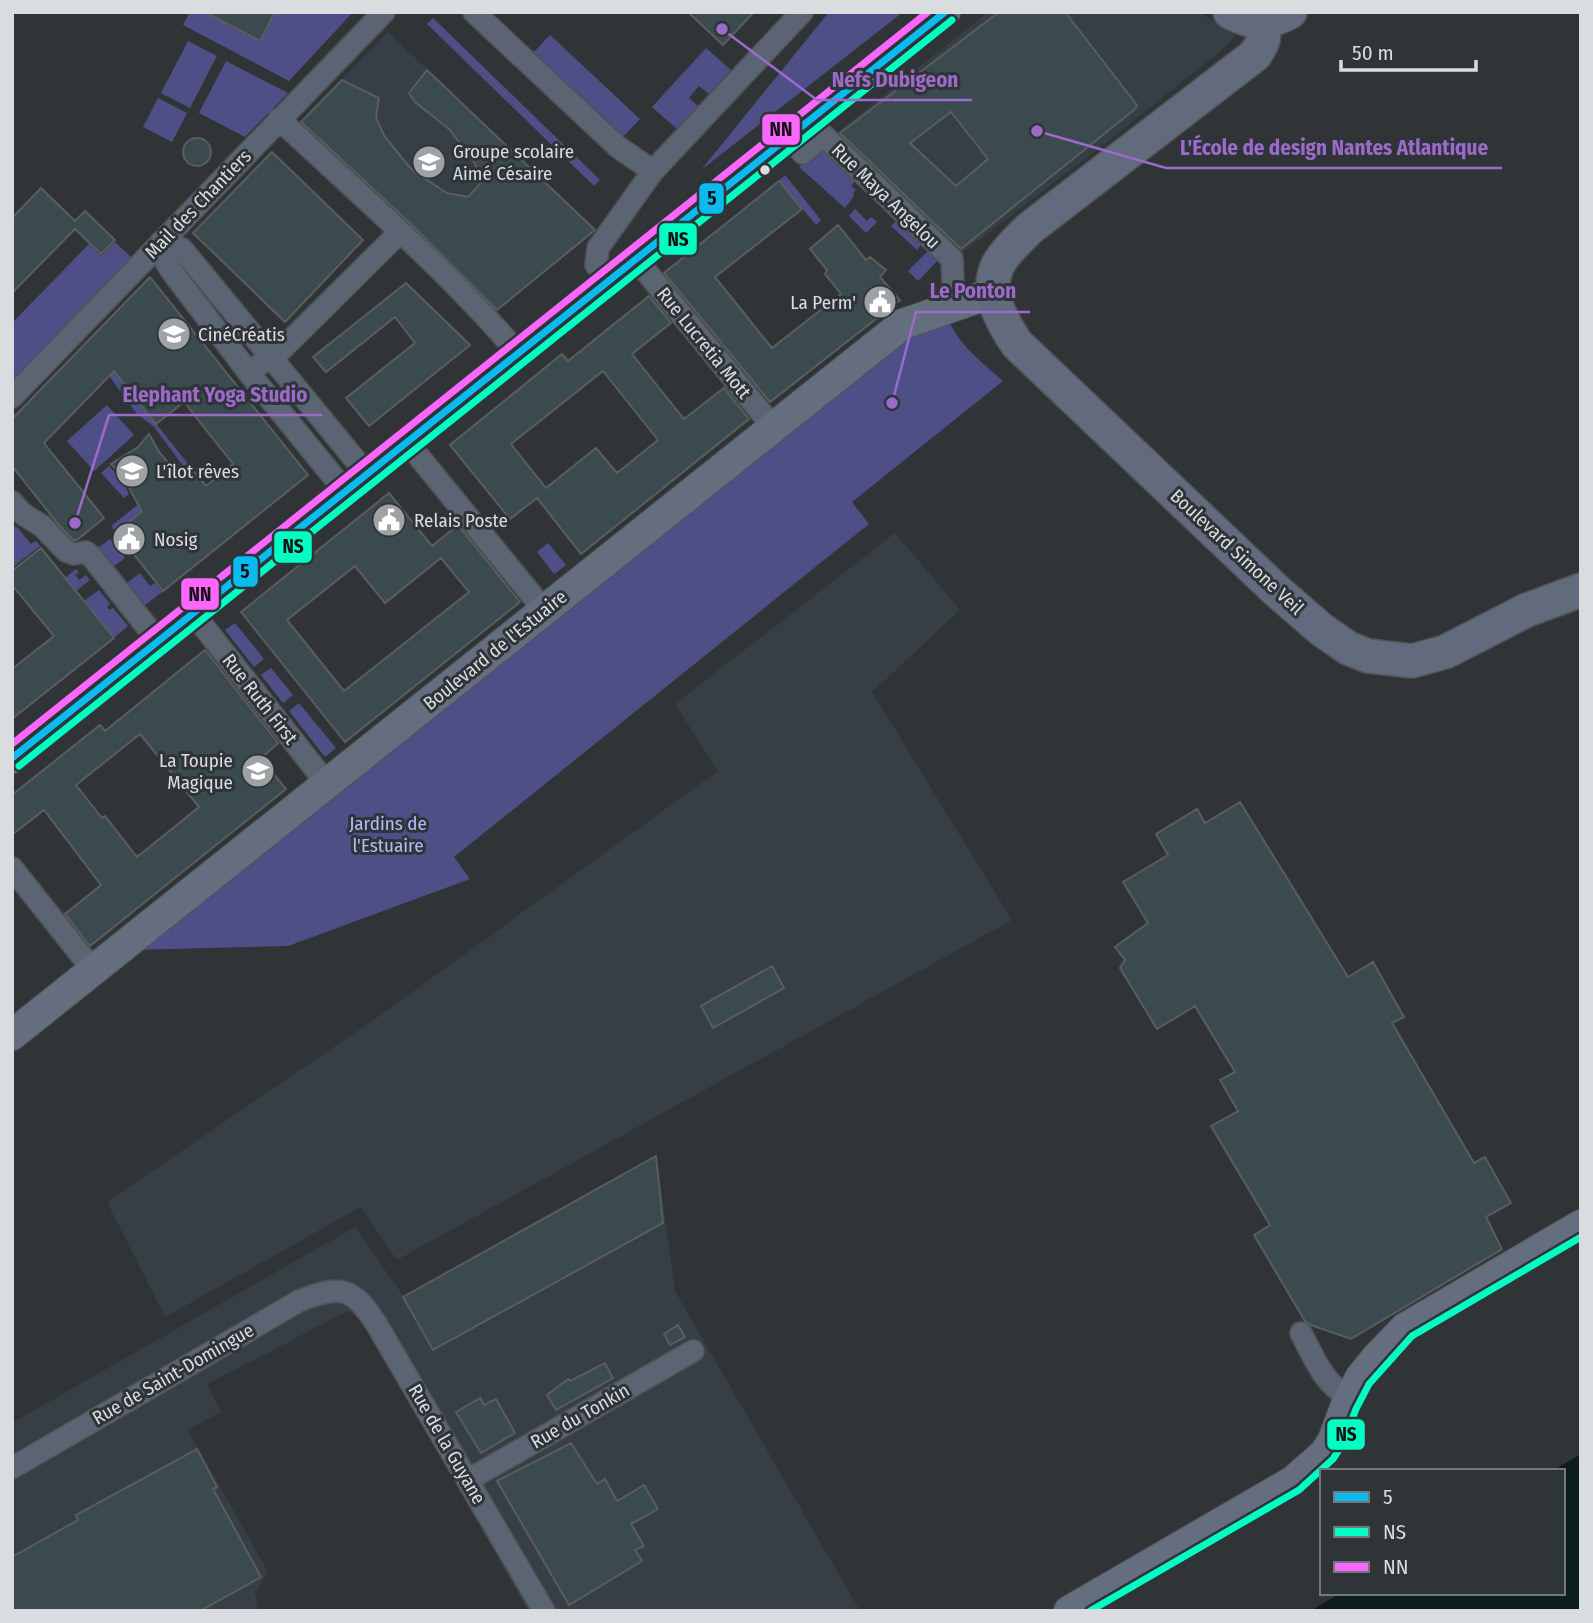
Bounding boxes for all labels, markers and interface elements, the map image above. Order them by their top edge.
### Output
scale bar [1341,28,1476,72]
text: 50 m [1352,40,1394,66]
callout: Nefs Dubigeon [817,58,972,100]
text: Nefs Dubigeon [832,67,958,93]
line badge: NN [761,113,801,146]
text: NN [770,118,792,141]
callout: L'École de design Nantes Atlantique [1166,126,1502,168]
text: L'École de design Nantes Atlantique [1180,134,1488,161]
street label: Rue Maya Angelou [827,139,945,253]
place label: Groupe scolaire Aimé Césaire [453,140,574,185]
school or university icon: Groupe scolaire Aimé Césaire [410,143,448,181]
street label: Mail des Chantiers [140,145,256,263]
unlabelled marker [758,163,772,177]
line badge: 5 [698,182,725,215]
text: 5 [707,187,717,210]
line badge: NS [658,222,698,256]
text: NS [667,228,689,251]
callout: Le Ponton [916,270,1030,312]
text: Le Ponton [930,278,1016,304]
street label: Rue Lucretia Mott [652,283,756,404]
public building icon: La Perm' [861,283,899,321]
place label: La Perm' [790,291,856,314]
school or university icon: CinéCréatis [155,315,193,353]
place label: CinéCréatis [198,323,285,346]
callout: Elephant Yoga Studio [109,373,322,415]
text: Elephant Yoga Studio [123,382,307,408]
school or university icon: L'îlot rêves [113,452,151,490]
place label: L'îlot rêves [156,460,239,483]
street label: Boulevard Simone Veil [1166,484,1308,620]
public building icon: Relais Poste [370,501,408,539]
place label: Relais Poste [414,509,508,532]
public building icon: Nosig [110,520,148,558]
place label: Nosig [154,528,197,551]
line badge: NS [273,530,313,564]
text: NS [282,535,304,558]
line badge: 5 [232,555,259,588]
text: 5 [240,560,250,583]
line badge: NN [180,577,220,611]
text: NN [189,583,211,606]
street label: Boulevard de l'Estuaire [419,585,571,715]
street label: Rue Ruth First [218,649,303,749]
place label: La Toupie Magique [159,749,233,794]
school or university icon: La Toupie Magique [239,752,277,790]
park label: Jardins de l'Estuaire [349,812,427,857]
street label: Rue de Saint-Domingue [88,1318,258,1430]
street label: Rue du Tonkin [527,1379,633,1453]
street label: Rue de la Guyane [403,1380,491,1508]
line badge: NS [1326,1418,1366,1451]
text: NS [1335,1423,1357,1446]
legend [1320,1469,1565,1595]
text: 5 [1383,1484,1393,1510]
text: NS [1383,1519,1406,1545]
text: NN [1383,1554,1409,1580]

